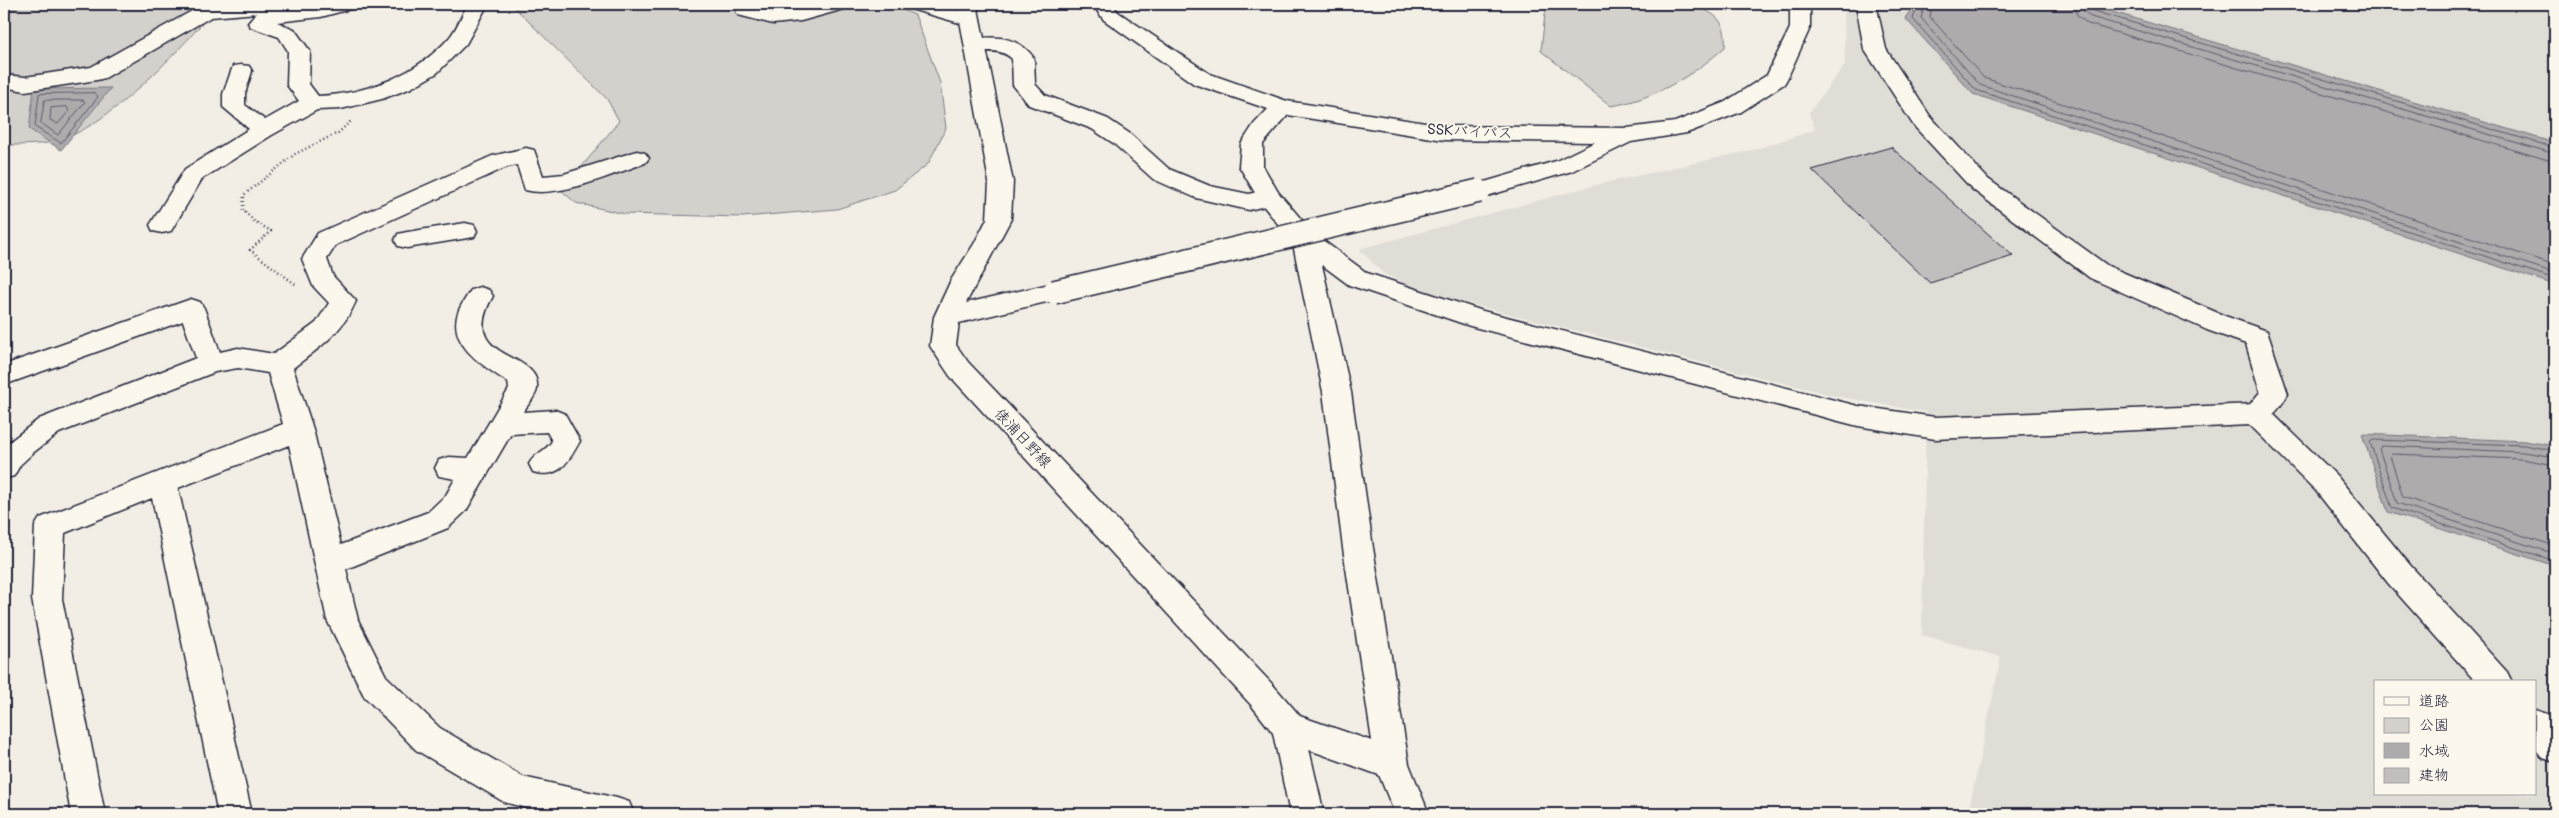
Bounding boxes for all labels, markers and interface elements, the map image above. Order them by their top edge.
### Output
street label: SSKバイパス [1427,118,1513,142]
street label: 俵浦日野線 [991,403,1057,472]
legend [2374,680,2536,796]
text: 道路 [2419,690,2449,710]
text: 公園 [2419,714,2449,734]
text: 水域 [2419,740,2449,760]
text: 建物 [2419,764,2449,784]

